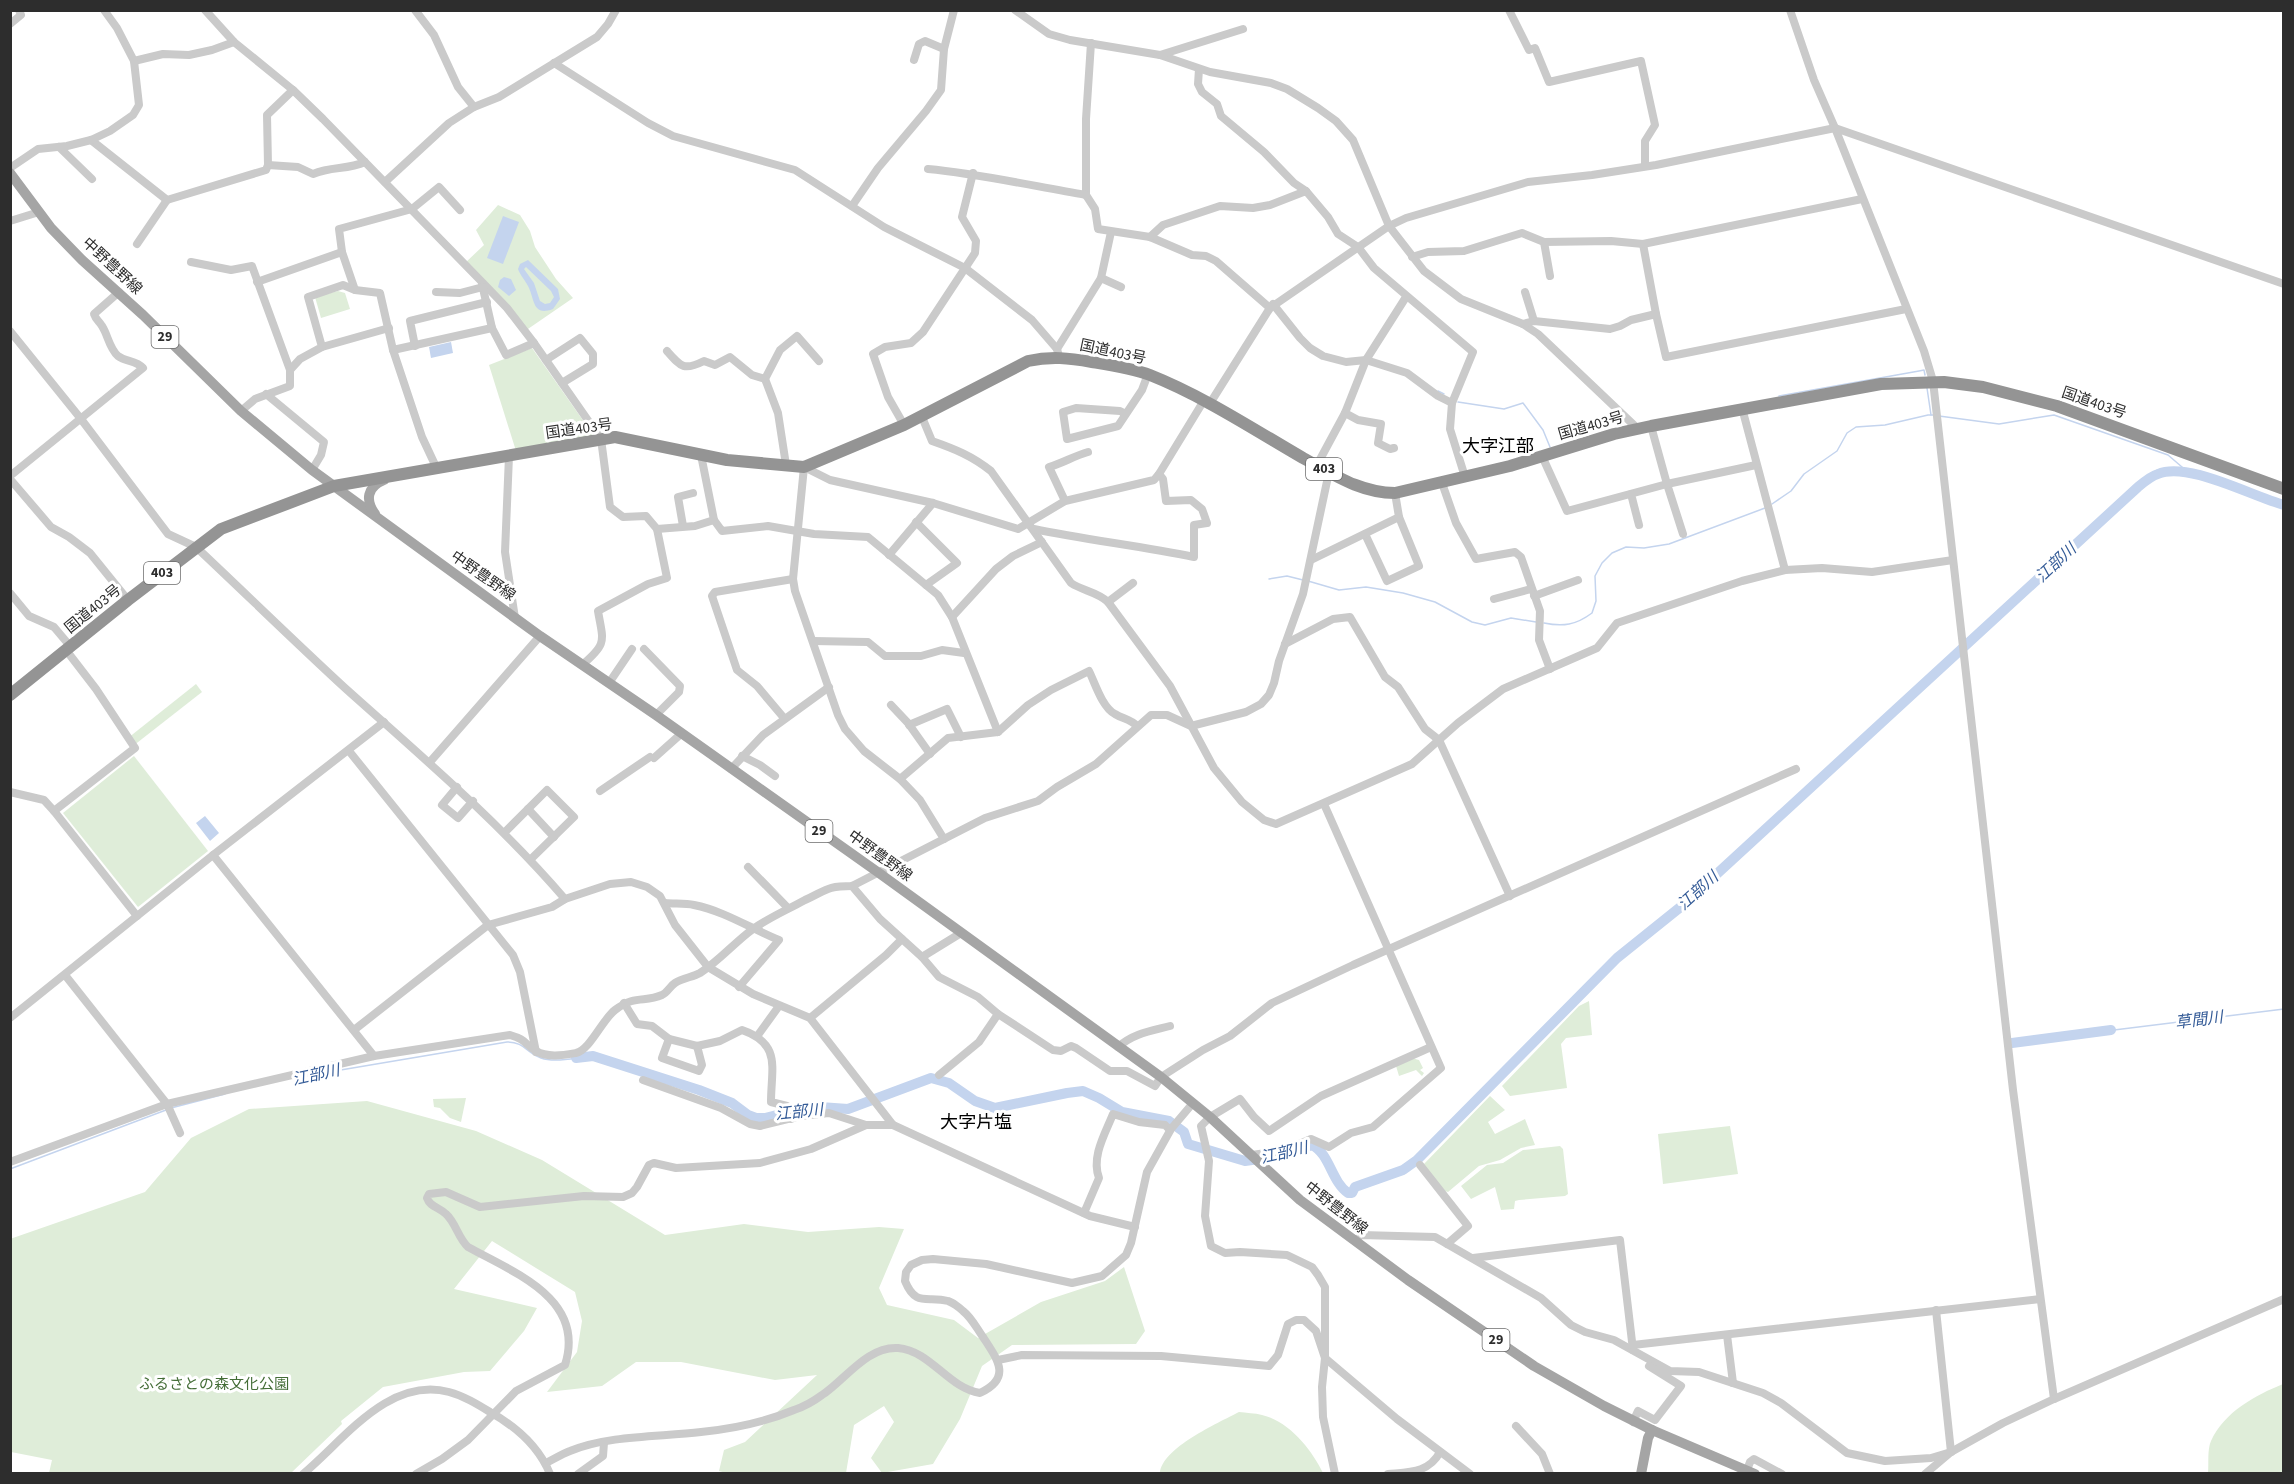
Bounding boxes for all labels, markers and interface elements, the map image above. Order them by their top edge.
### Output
street label: 中野豊野線 [77,233,147,299]
road number: 29 [152,326,178,348]
street label: 国道403号 [1078,335,1148,369]
street label: 国道403号 [2059,382,2129,424]
street label: 国道403号 [1556,407,1626,445]
street label: 国道403号 [544,414,614,444]
district label: 大字江部 [1462,434,1534,459]
road number: 403 [1306,458,1342,480]
water label: 江部川 [2031,537,2083,587]
street label: 中野豊野線 [446,546,520,606]
road number: 403 [144,562,180,584]
street label: 国道403号 [60,580,126,638]
road number: 29 [806,820,832,842]
street label: 中野豊野線 [843,825,917,887]
water label: 江部川 [1673,865,1725,915]
water label: 草間川 [2174,1006,2226,1034]
water label: 江部川 [290,1059,344,1091]
water label: 江部川 [774,1098,826,1125]
district label: 大字片塩 [940,1110,1012,1135]
water label: 江部川 [1258,1136,1312,1169]
street label: 中野豊野線 [1300,1177,1372,1239]
road number: 29 [1482,1329,1510,1351]
park label: ふるさとの森文化公園 [139,1374,289,1395]

